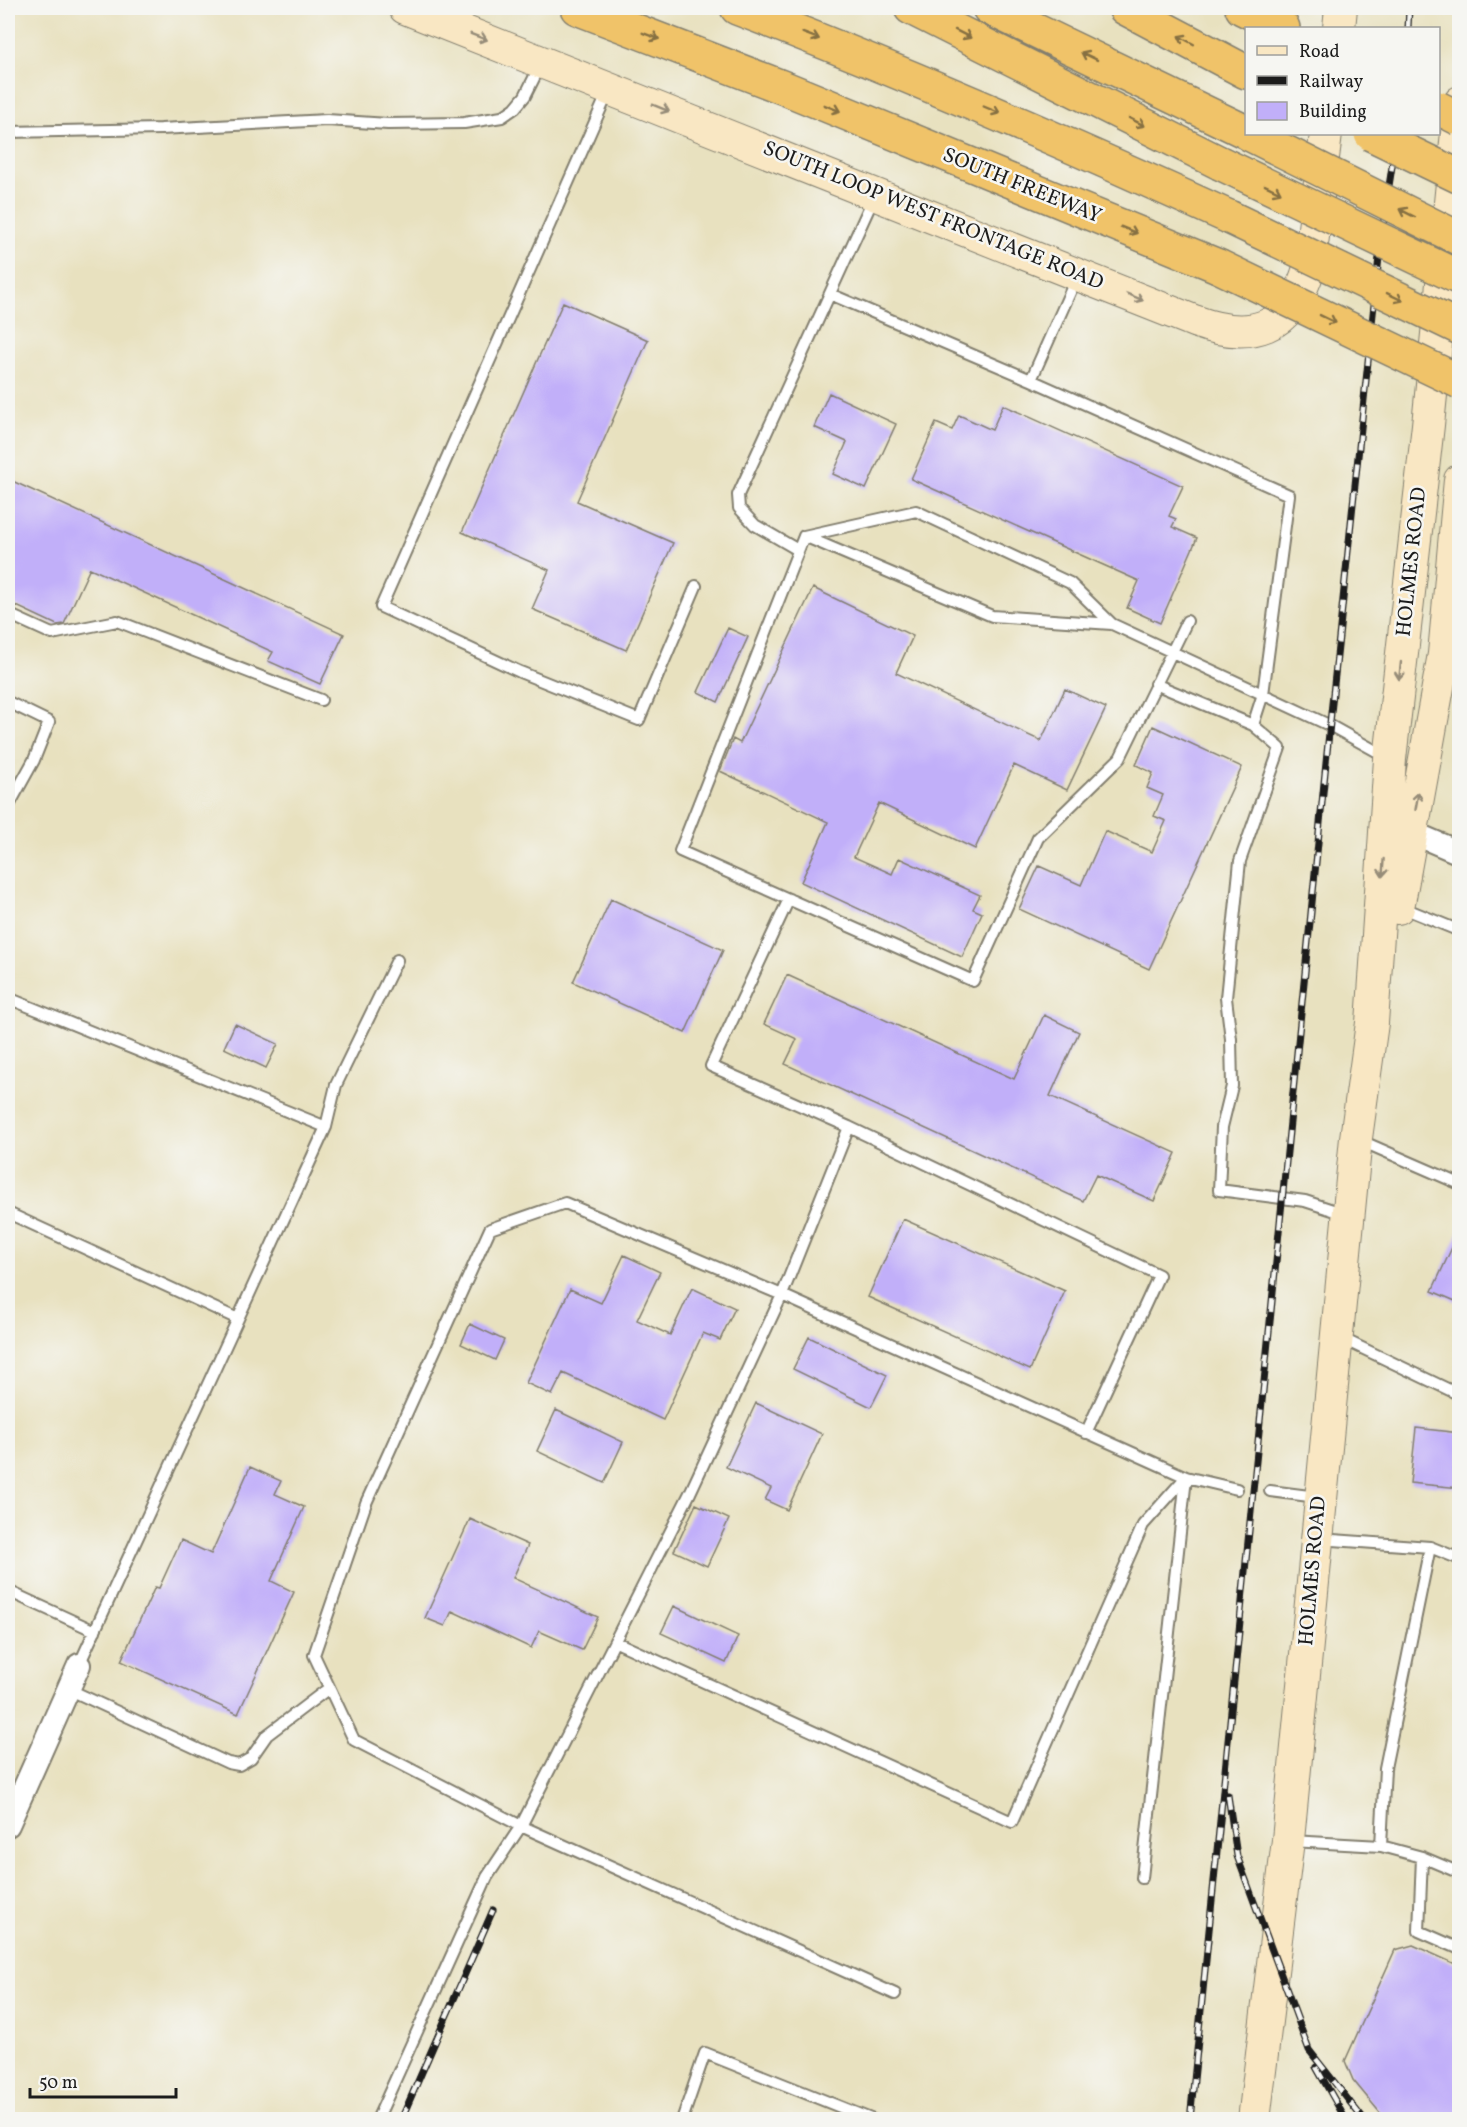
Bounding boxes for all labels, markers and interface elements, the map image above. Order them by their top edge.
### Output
legend [1245,27,1440,135]
one-way arrow [954,29,972,40]
one-way arrow [641,31,660,42]
one-way arrow [802,31,820,42]
one-way arrow [470,32,488,43]
one-way arrow [1178,34,1195,46]
text: Road [1299,40,1340,65]
one-way arrow [1081,49,1099,61]
text: Railway [1299,70,1363,95]
text: Building [1299,100,1367,125]
one-way arrow [651,103,670,114]
one-way arrow [823,103,841,114]
one-way arrow [982,105,1000,116]
one-way arrow [1128,116,1146,128]
street label: SOUTH LOOP WEST FRONTAGE ROAD [758,134,1108,298]
street label: SOUTH FREEWAY [938,141,1106,231]
one-way arrow [1263,183,1281,195]
one-way arrow [1399,206,1417,218]
one-way arrow [1120,225,1138,236]
one-way arrow [1125,291,1143,303]
one-way arrow [1386,291,1404,303]
one-way arrow [1319,313,1337,325]
street label: HOLMES ROAD [1390,486,1434,638]
one-way arrow [1394,661,1405,680]
one-way arrow [1412,791,1423,811]
one-way arrow [1377,857,1388,877]
street label: HOLMES ROAD [1292,1495,1334,1647]
scale bar [30,2061,176,2099]
text: 50 m [39,2071,78,2096]

